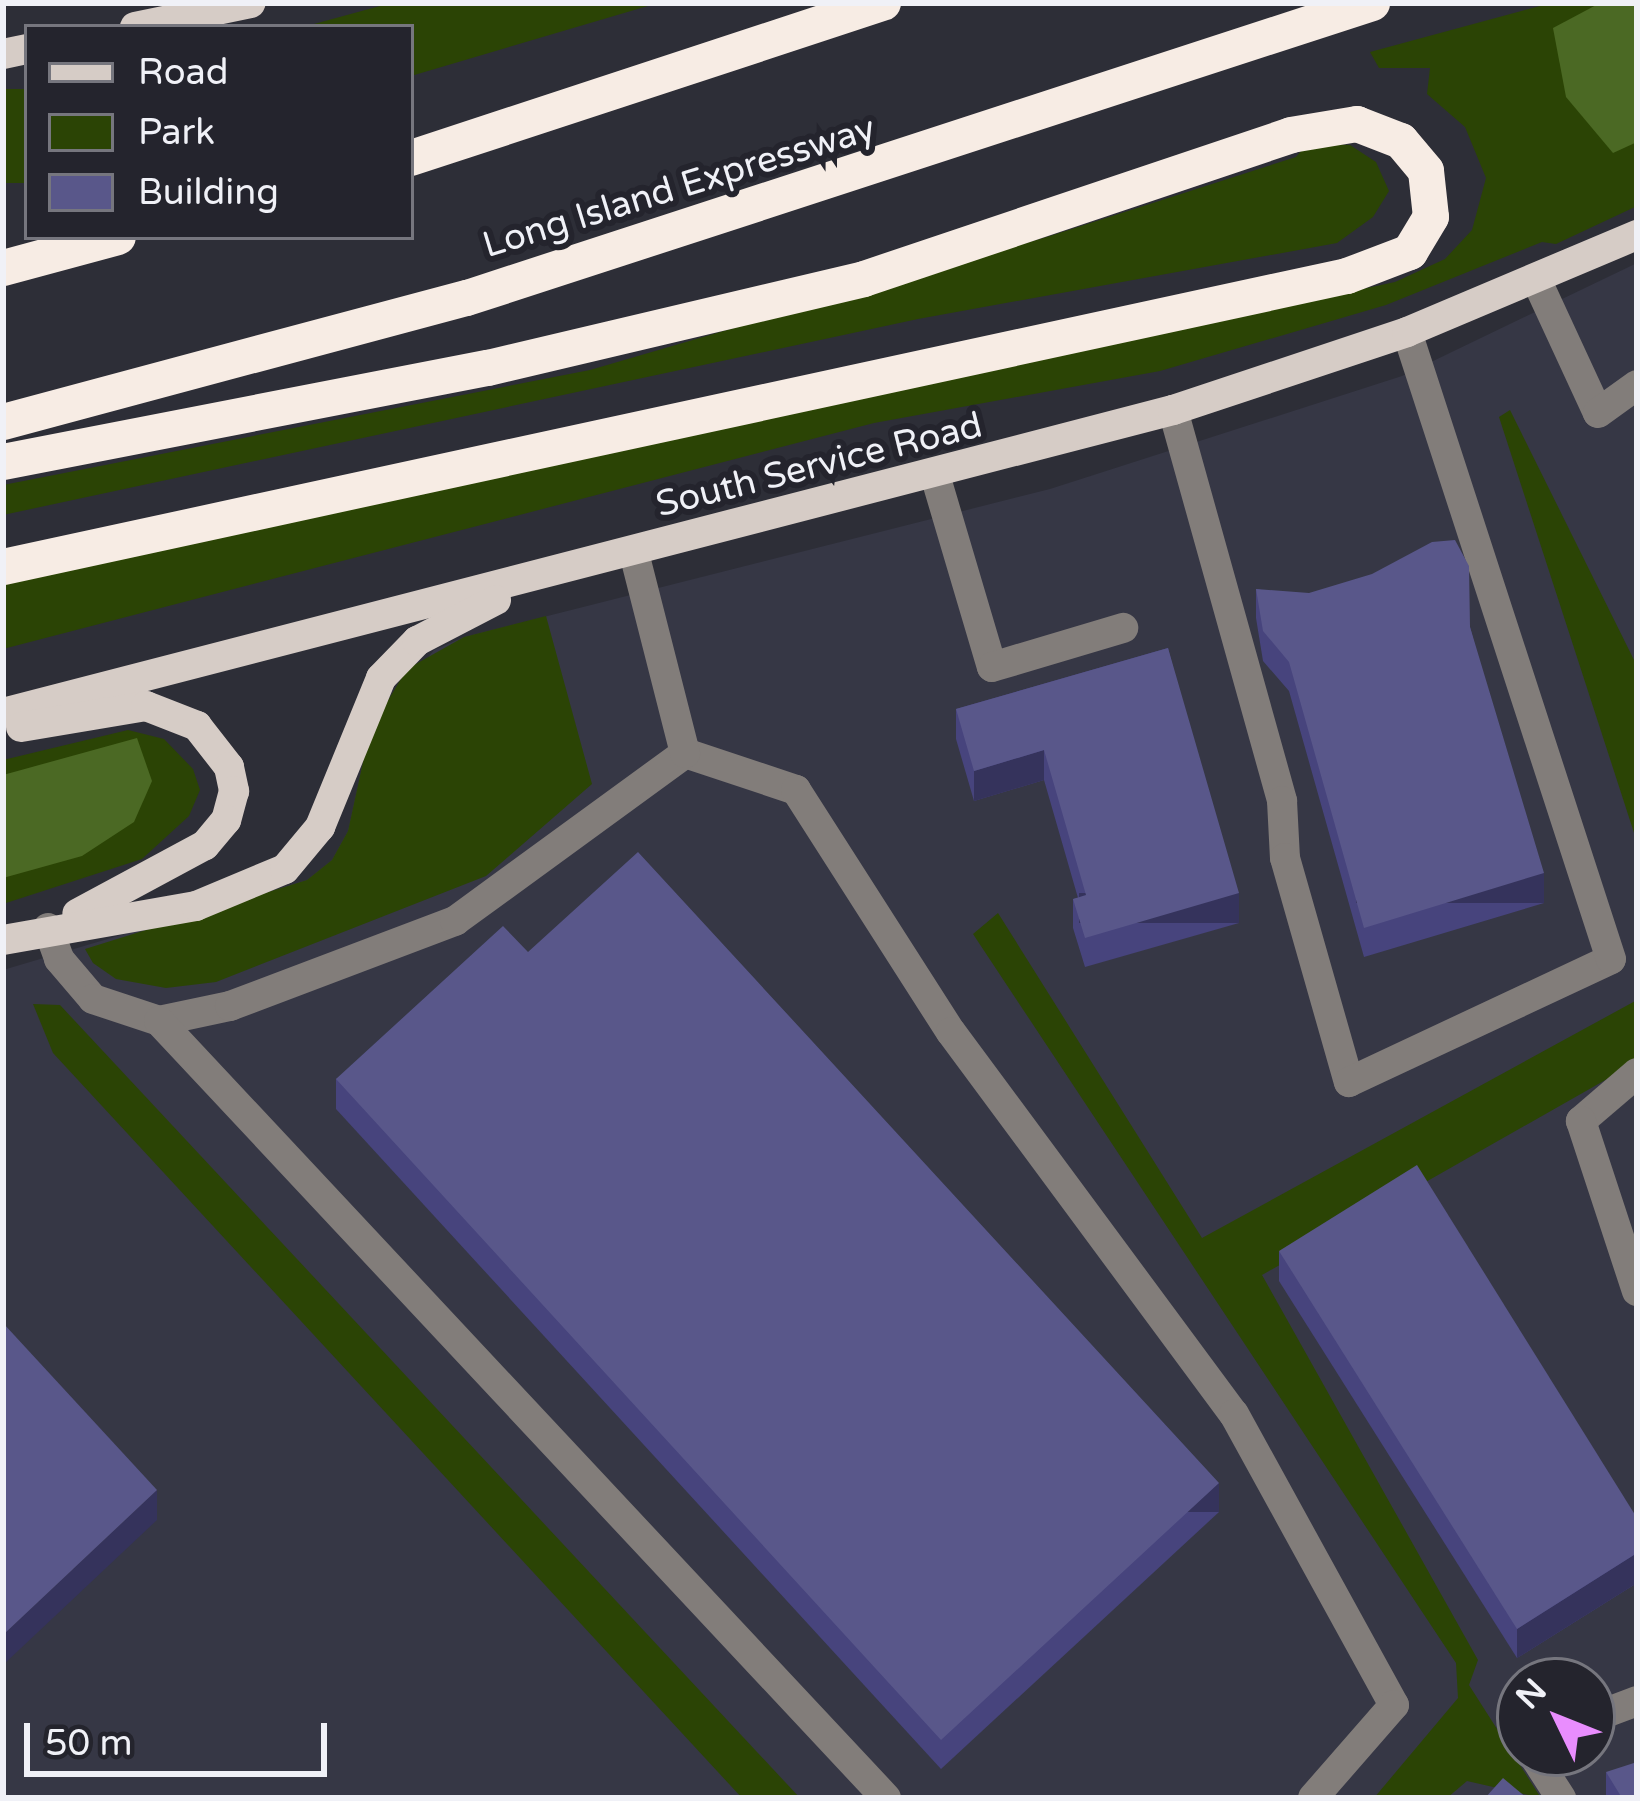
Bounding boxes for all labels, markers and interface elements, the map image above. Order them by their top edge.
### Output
legend [24,24,414,240]
text: Road [138,51,228,94]
street label: Long Island Expressway [478,107,880,267]
text: Park [138,111,215,154]
text: Building [138,171,279,214]
street label: South Service Road [651,404,987,526]
north arrow [1496,1657,1616,1777]
text: N [1508,1671,1555,1717]
scale bar [30,1699,333,1773]
text: 50 m [45,1722,133,1765]

